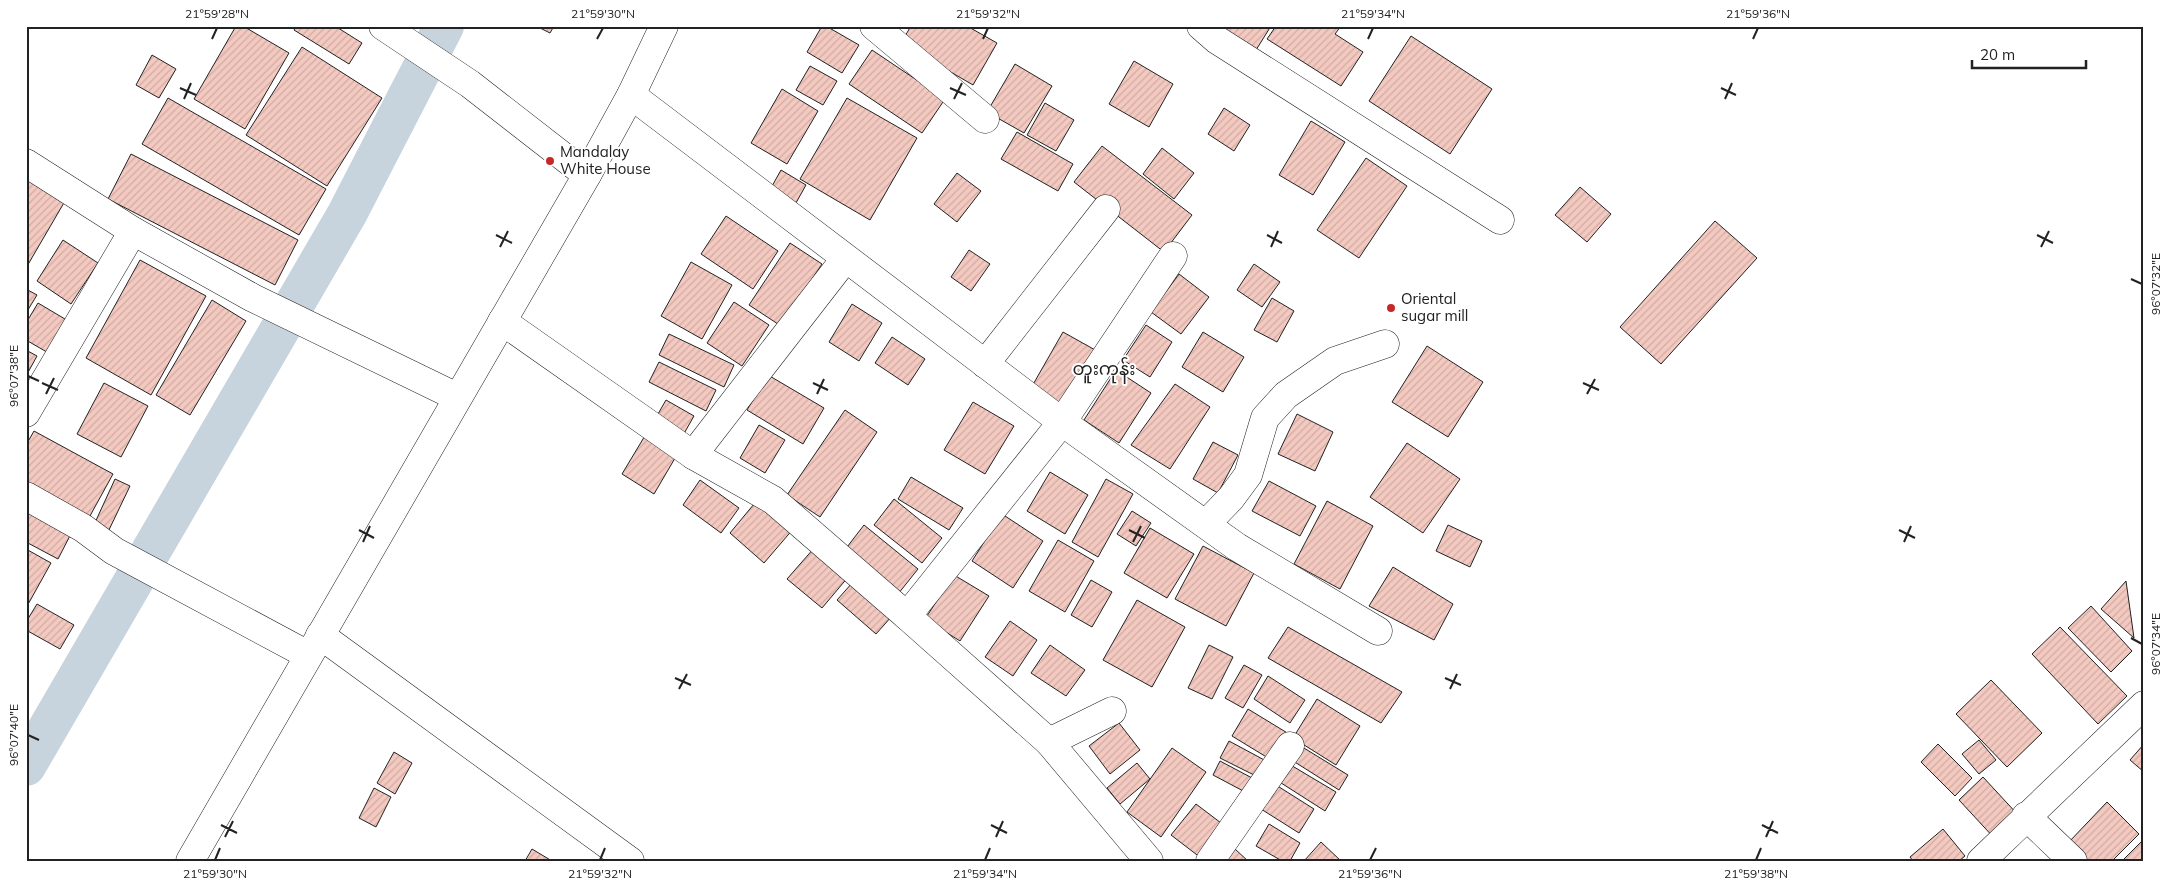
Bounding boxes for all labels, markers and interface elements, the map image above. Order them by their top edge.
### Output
text: 21°59'28"N [185,6,249,21]
text: 21°59'30"N [571,6,635,21]
text: 21°59'32"N [956,6,1020,21]
text: 21°59'34"N [1341,6,1405,21]
text: 21°59'36"N [1726,6,1790,21]
scale bar [1972,38,2086,70]
text: 20 m [1980,45,2015,64]
place label: Mandalay White House [560,142,651,178]
marker: Mandalay White House [544,155,556,167]
text: 96°07'32"E [2148,253,2163,315]
place label: Oriental sugar mill [1401,289,1468,325]
marker: Oriental sugar mill [1385,302,1397,314]
text: 96°07'38"E [6,345,21,407]
district label: တူးကုန်း [1072,356,1136,384]
text: 96°07'34"E [2148,613,2163,675]
text: 96°07'40"E [6,704,21,766]
text: 21°59'30"N [183,866,247,881]
text: 21°59'32"N [568,866,632,881]
text: 21°59'34"N [953,866,1017,881]
text: 21°59'36"N [1338,866,1402,881]
text: 21°59'38"N [1724,866,1788,881]

